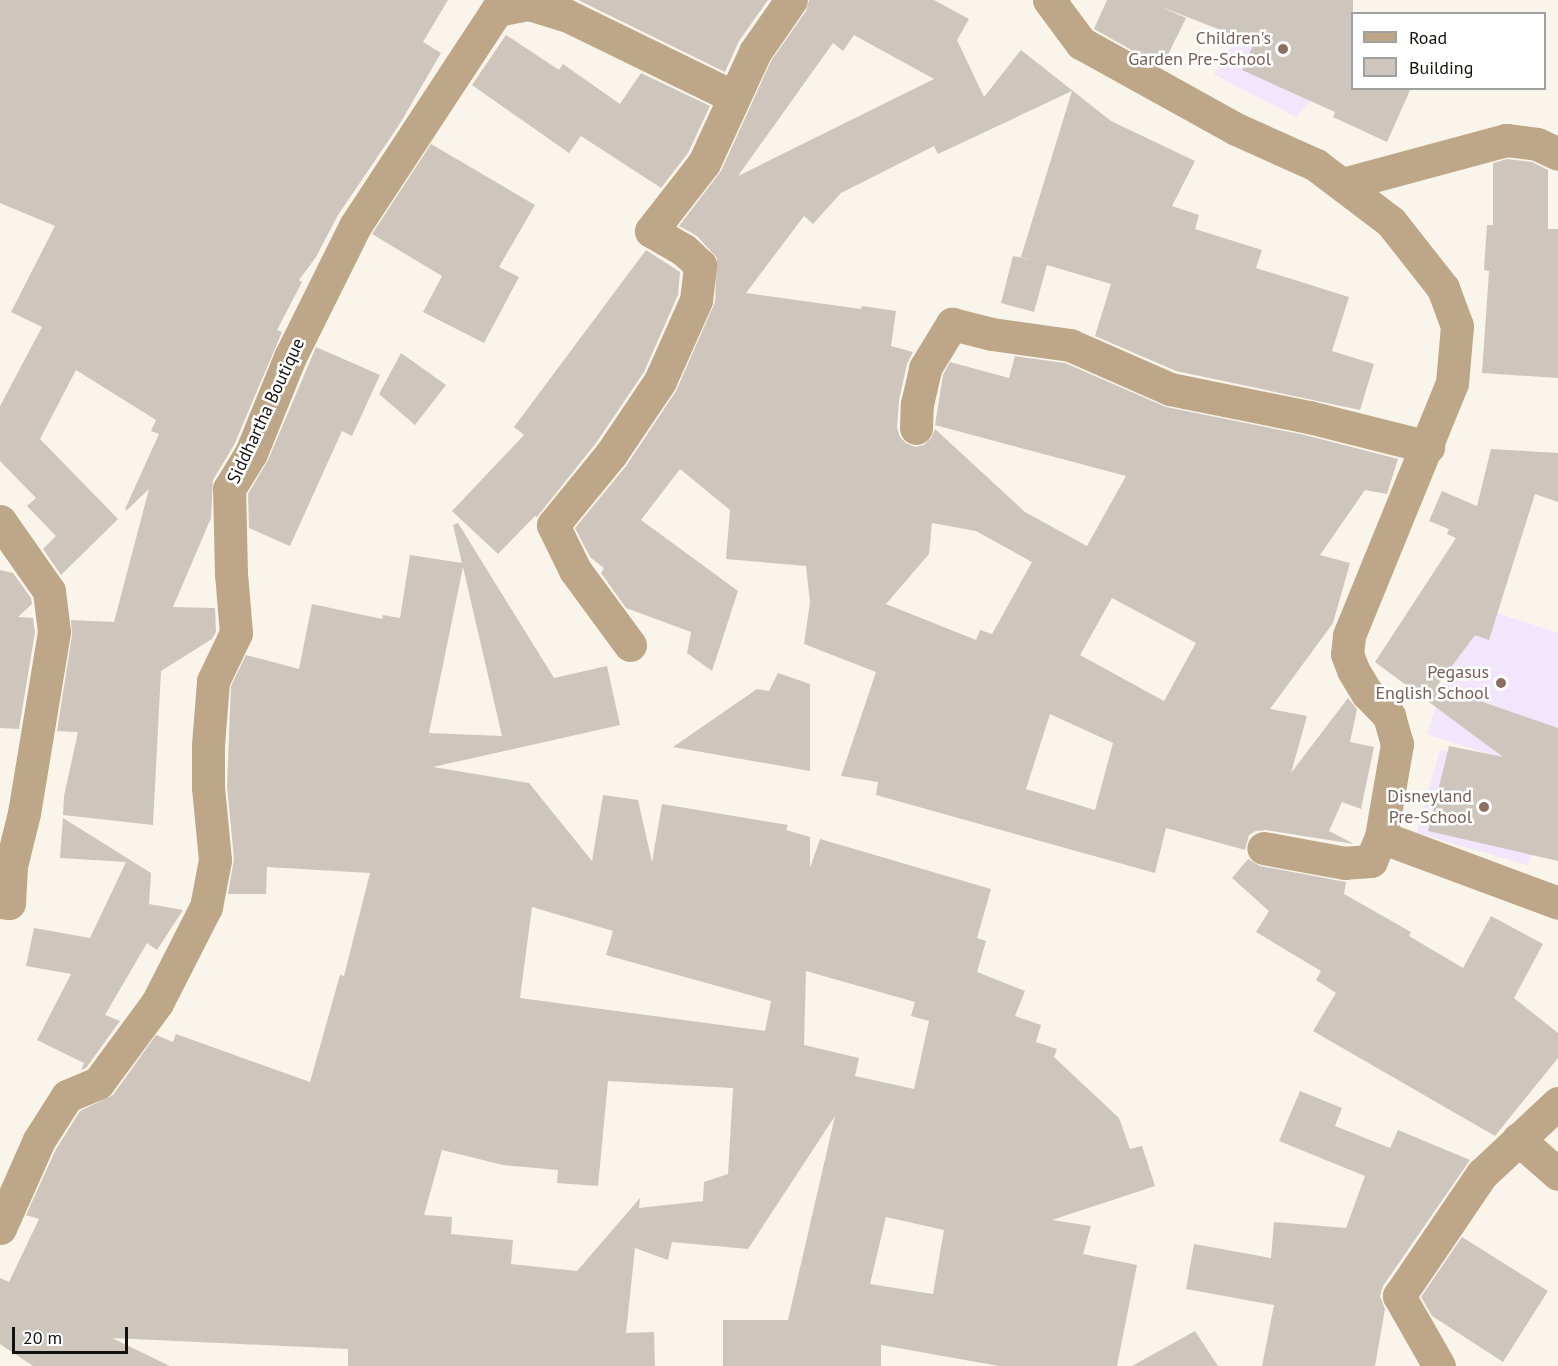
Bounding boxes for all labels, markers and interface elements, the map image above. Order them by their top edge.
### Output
legend [1351,12,1546,90]
text: Road [1409,26,1447,49]
place label: Children's Garden Pre-School [1128,28,1271,70]
marker: Children's Garden Pre-School [1276,42,1290,56]
text: Building [1409,56,1473,79]
street label: Siddhartha Boutique [223,335,309,487]
place label: Pegasus English School [1375,662,1489,704]
marker: Pegasus English School [1494,676,1508,690]
place label: Disneyland Pre-School [1387,786,1472,828]
marker: Disneyland Pre-School [1477,800,1491,814]
scale bar [15,1315,130,1353]
text: 20 m [23,1326,62,1349]

